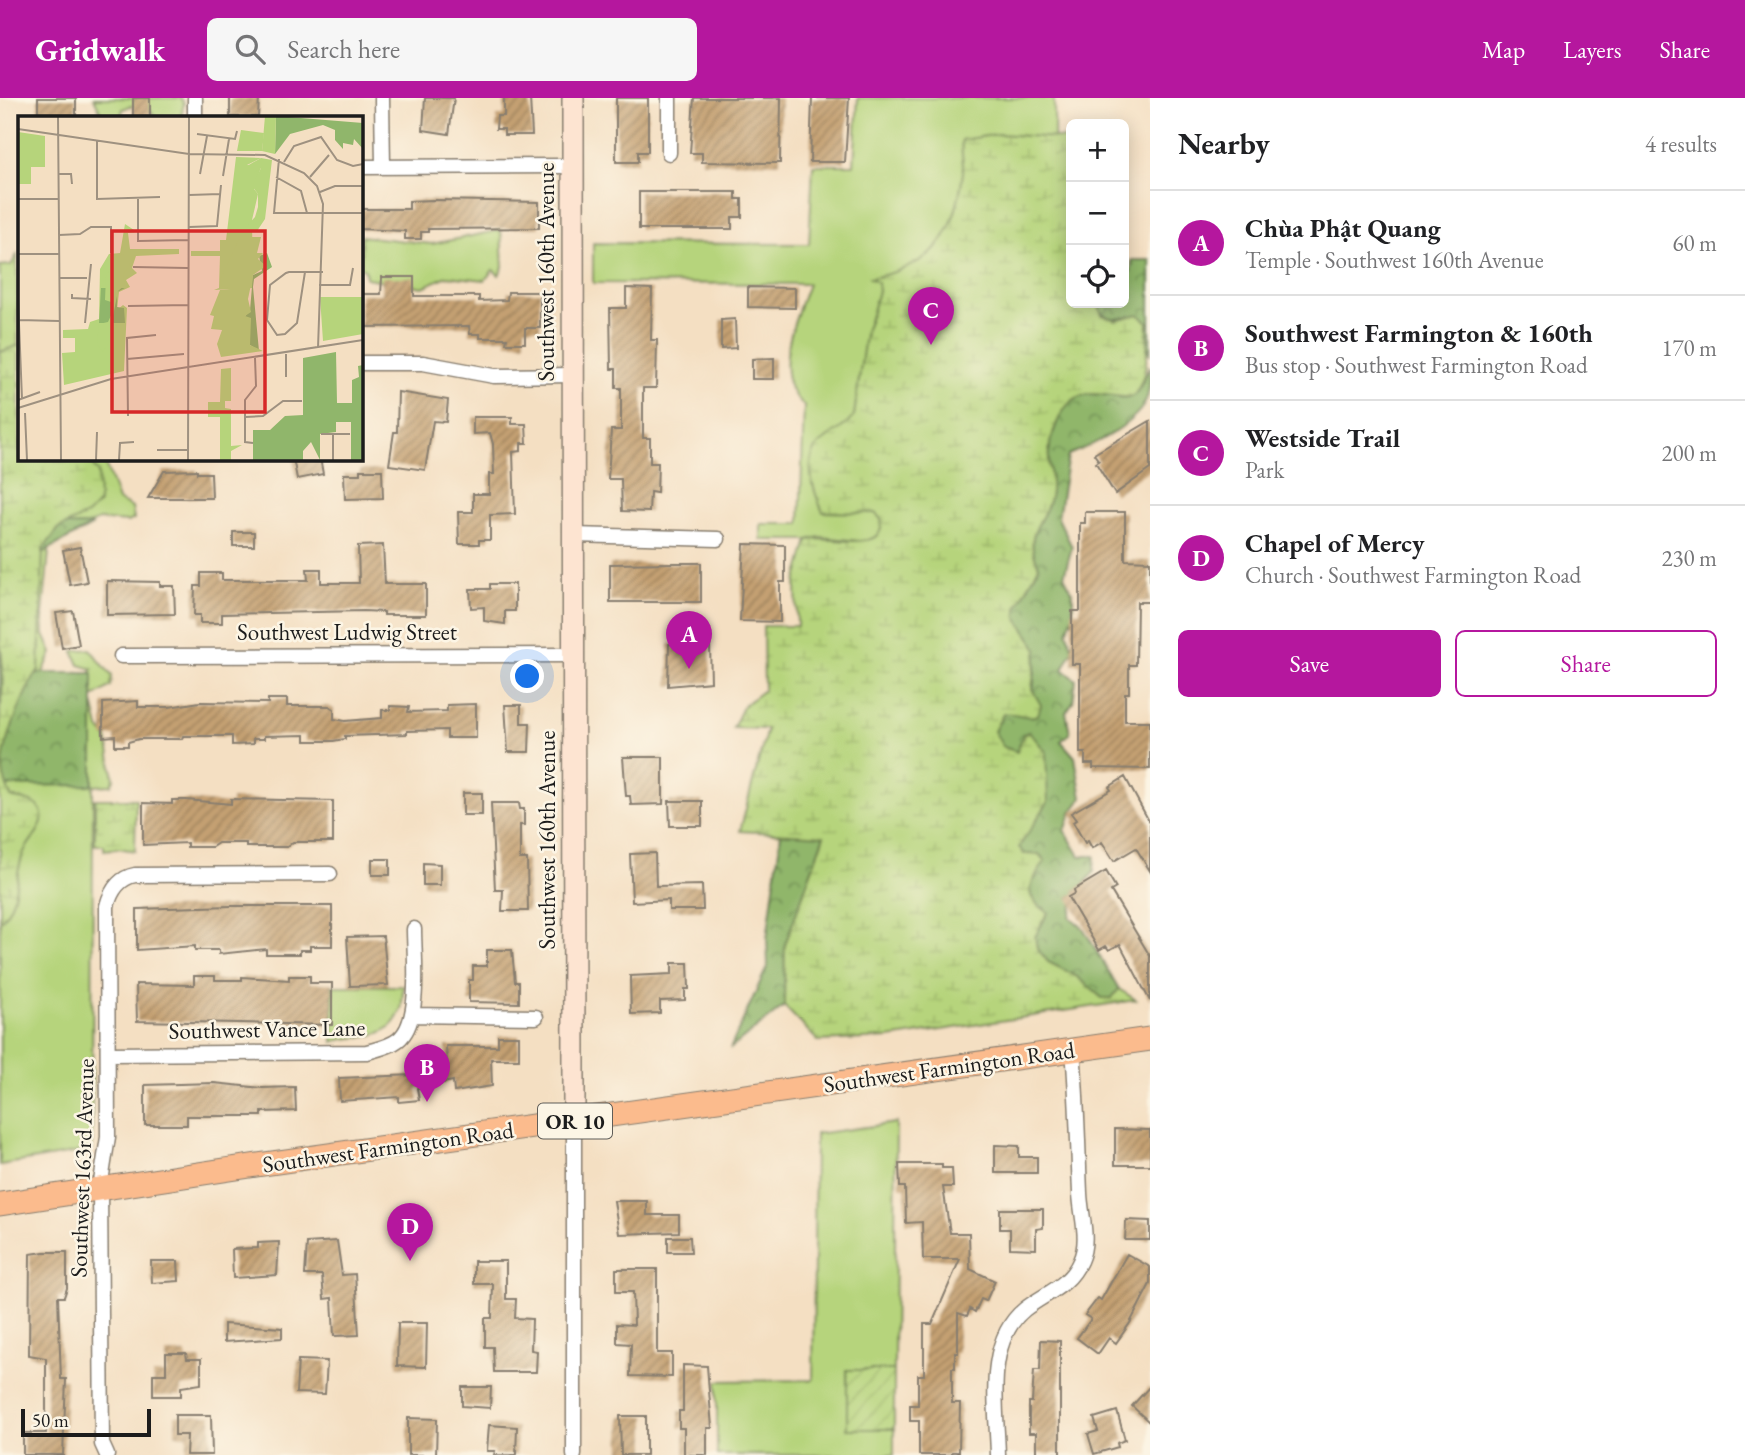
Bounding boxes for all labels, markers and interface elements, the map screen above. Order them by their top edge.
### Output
search box [207,18,697,81]
text: Gridwalk [35,28,165,71]
icon: search [231,30,269,68]
text: Search here [287,32,400,66]
text: Map [1482,34,1525,65]
text: Layers [1563,34,1622,65]
text: Share [1660,34,1710,65]
inset map [18,116,362,460]
map controls [1066,119,1129,308]
button: + [1066,119,1129,182]
text: Nearby [1178,124,1270,163]
text: 4 results [1645,129,1717,159]
street label: Southwest 160th Avenue [531,163,561,381]
button: − [1066,182,1129,245]
text: Chùa Phật Quang [1245,211,1441,245]
text: A [1193,228,1209,258]
text: 60 m [1672,228,1717,258]
button: locate [1066,245,1129,308]
text: Temple · Southwest 160th Avenue [1245,245,1544,275]
pin: C [908,287,954,345]
text: Southwest Farmington & 160th [1245,316,1593,350]
text: B [1194,333,1208,363]
text: 170 m [1661,333,1717,363]
text: Bus stop · Southwest Farmington Road [1245,350,1588,380]
text: Westside Trail [1245,421,1400,455]
text: C [1193,438,1209,468]
text: 200 m [1661,438,1717,468]
text: Park [1245,455,1284,485]
text: Chapel of Mercy [1245,526,1424,560]
text: D [1192,543,1210,573]
text: 230 m [1661,543,1717,573]
text: Church · Southwest Farmington Road [1245,560,1581,590]
pin: A [666,611,712,669]
street label: Southwest Ludwig Street [237,617,458,647]
button: Save [1178,630,1441,697]
button: Share [1455,630,1717,697]
your location [510,659,544,693]
street label: Southwest 160th Avenue [532,731,562,949]
street label: Southwest Vance Lane [168,1012,366,1046]
street label: Southwest Farmington Road [822,1034,1077,1099]
pin: B [404,1044,450,1102]
street label: Southwest 163rd Avenue [63,1058,101,1278]
road number: OR 10 [538,1104,612,1138]
street label: Southwest Farmington Road [261,1114,516,1179]
pin: D [387,1203,433,1261]
scale bar [21,1406,150,1438]
text: 50 m [32,1408,69,1433]

